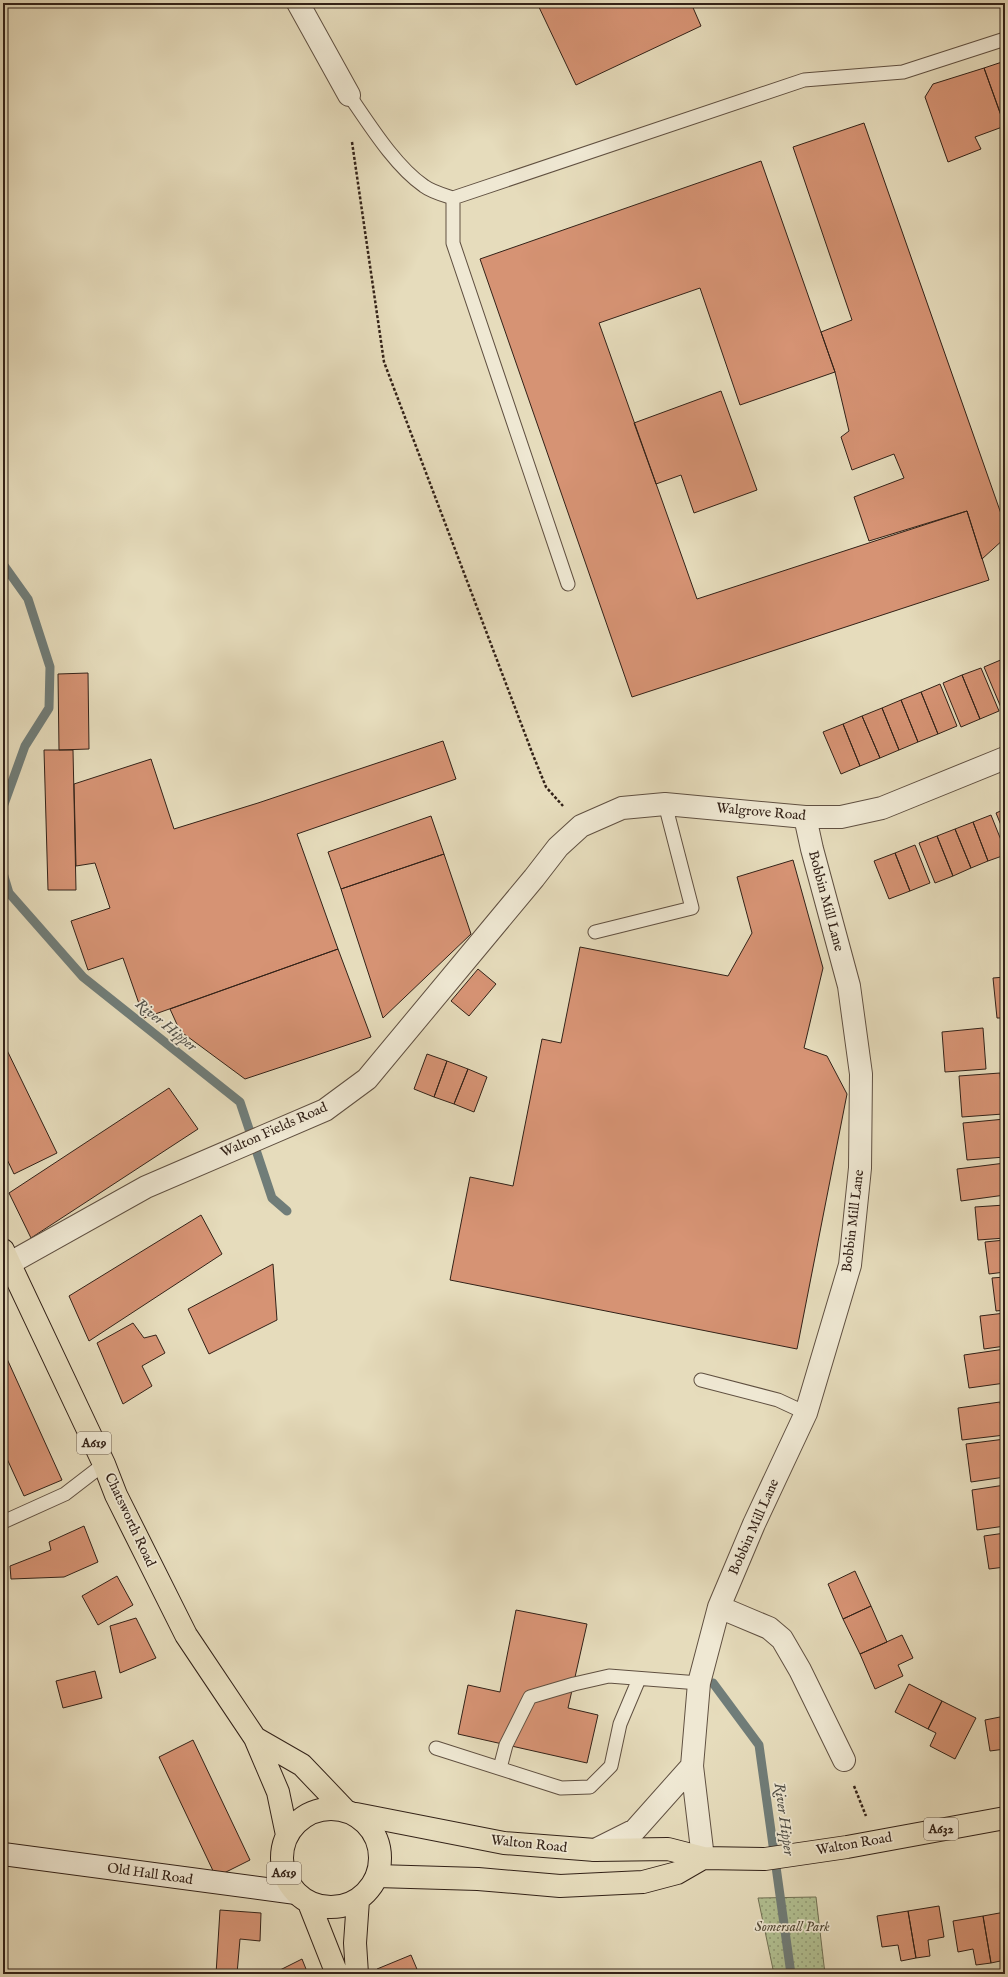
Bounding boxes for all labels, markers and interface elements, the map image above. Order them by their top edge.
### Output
street label: Walgrove Road [715,799,807,825]
street label: Bobbin Mill Lane [804,849,848,954]
water label: River Hipper [131,994,201,1056]
street label: Walton Fields Road [218,1098,331,1162]
street label: Bobbin Mill Lane [838,1168,868,1273]
road number: A619 [77,1432,111,1454]
street label: Chatsworth Road [100,1470,160,1570]
street label: Bobbin Mill Lane [725,1476,784,1578]
water label: River Hipper [769,1781,799,1858]
road number: A632 [924,1818,958,1840]
street label: Walton Road [815,1828,894,1860]
street label: Walton Road [490,1831,569,1857]
street label: Old Hall Road [106,1859,195,1889]
road number: A619 [267,1862,301,1884]
park label: Somersall Park [754,1918,830,1936]

